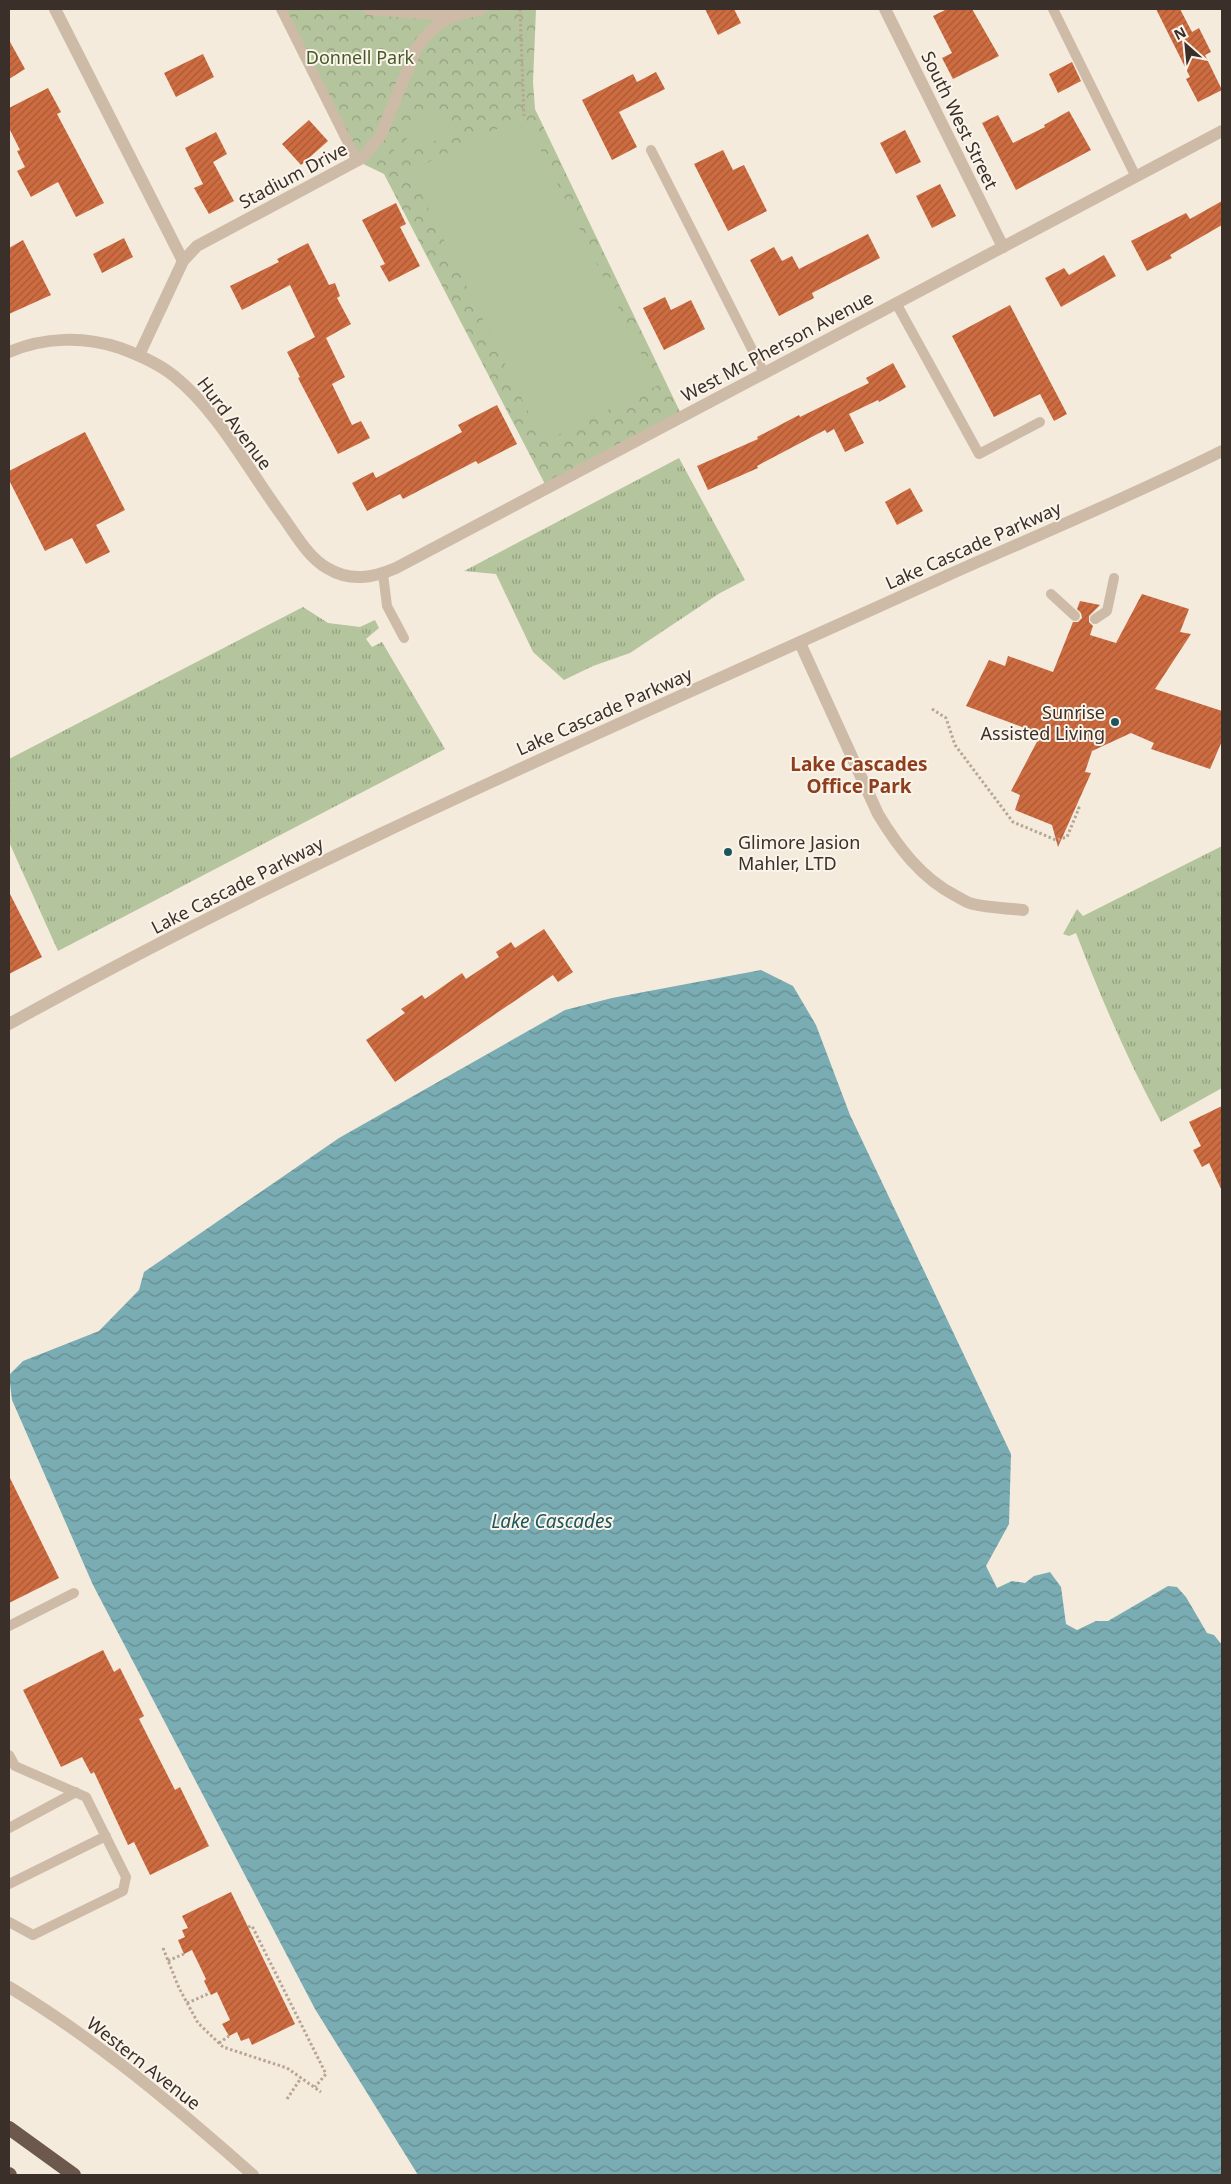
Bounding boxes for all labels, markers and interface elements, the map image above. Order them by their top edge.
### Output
north arrow [1161,20,1211,70]
text: N [1170,22,1189,44]
park label: Donnell Park [306,45,415,69]
street label: South West Street [916,47,1004,193]
street label: Stadium Drive [235,136,351,214]
street label: West Mc Pherson Avenue [677,285,877,407]
street label: Hurd Avenue [192,372,278,474]
street label: Lake Cascade Parkway [881,495,1065,595]
street label: Lake Cascade Parkway [512,661,696,761]
place label: Sunrise Assisted Living [981,700,1105,745]
marker: Sunrise Assisted Living [1109,716,1121,728]
district label: Lake Cascades Office Park [790,751,928,799]
place label: Glimore Jasion Mahler, LTD [738,830,860,875]
street label: Lake Cascade Parkway [147,831,328,939]
marker: Glimore Jasion Mahler, LTD [722,846,734,858]
water label: Lake Cascades [491,1508,613,1534]
street label: Western Avenue [82,2011,206,2115]

